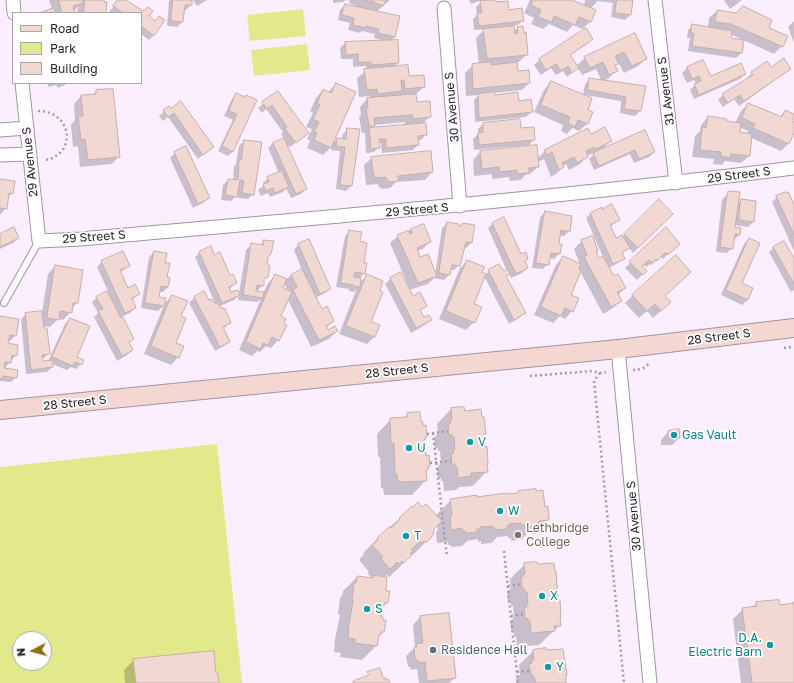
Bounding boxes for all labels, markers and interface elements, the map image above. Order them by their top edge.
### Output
legend [12,12,142,84]
text: Road [50,21,79,36]
text: Park [50,41,76,56]
street label: 31 Avenue S [655,56,677,126]
text: Building [50,61,98,76]
street label: 30 Avenue S [442,71,462,143]
street label: 29 Avenue S [19,126,41,198]
street label: 29 Street S [707,164,771,186]
street label: 29 Street S [385,200,449,220]
street label: 29 Street S [62,228,126,246]
street label: 28 Street S [687,326,751,348]
street label: 28 Street S [365,361,429,381]
street label: 28 Street S [43,393,107,413]
place label: Gas Vault [682,428,736,442]
marker: Gas Vault [669,430,679,440]
place label: V [478,435,486,449]
marker: V [465,437,475,447]
place label: U [417,441,426,455]
marker: U [404,443,414,453]
street label: 30 Avenue S [624,480,644,552]
place label: W [508,504,520,518]
marker: W [495,506,505,516]
place label: Lethbridge College [526,521,589,549]
place label: T [414,529,421,543]
marker: Lethbridge College [513,530,523,540]
marker: T [401,531,411,541]
place label: X [550,589,558,603]
marker: X [537,591,547,601]
place label: S [375,602,383,616]
marker: S [362,604,372,614]
north arrow [12,631,52,671]
place label: D.A. Electric Barn [688,631,762,659]
marker: D.A. Electric Barn [765,640,775,650]
place label: Residence Hall [441,643,527,657]
marker: Residence Hall [428,645,438,655]
text: N [14,647,27,657]
place label: Y [556,660,564,674]
marker: Y [543,662,553,672]

